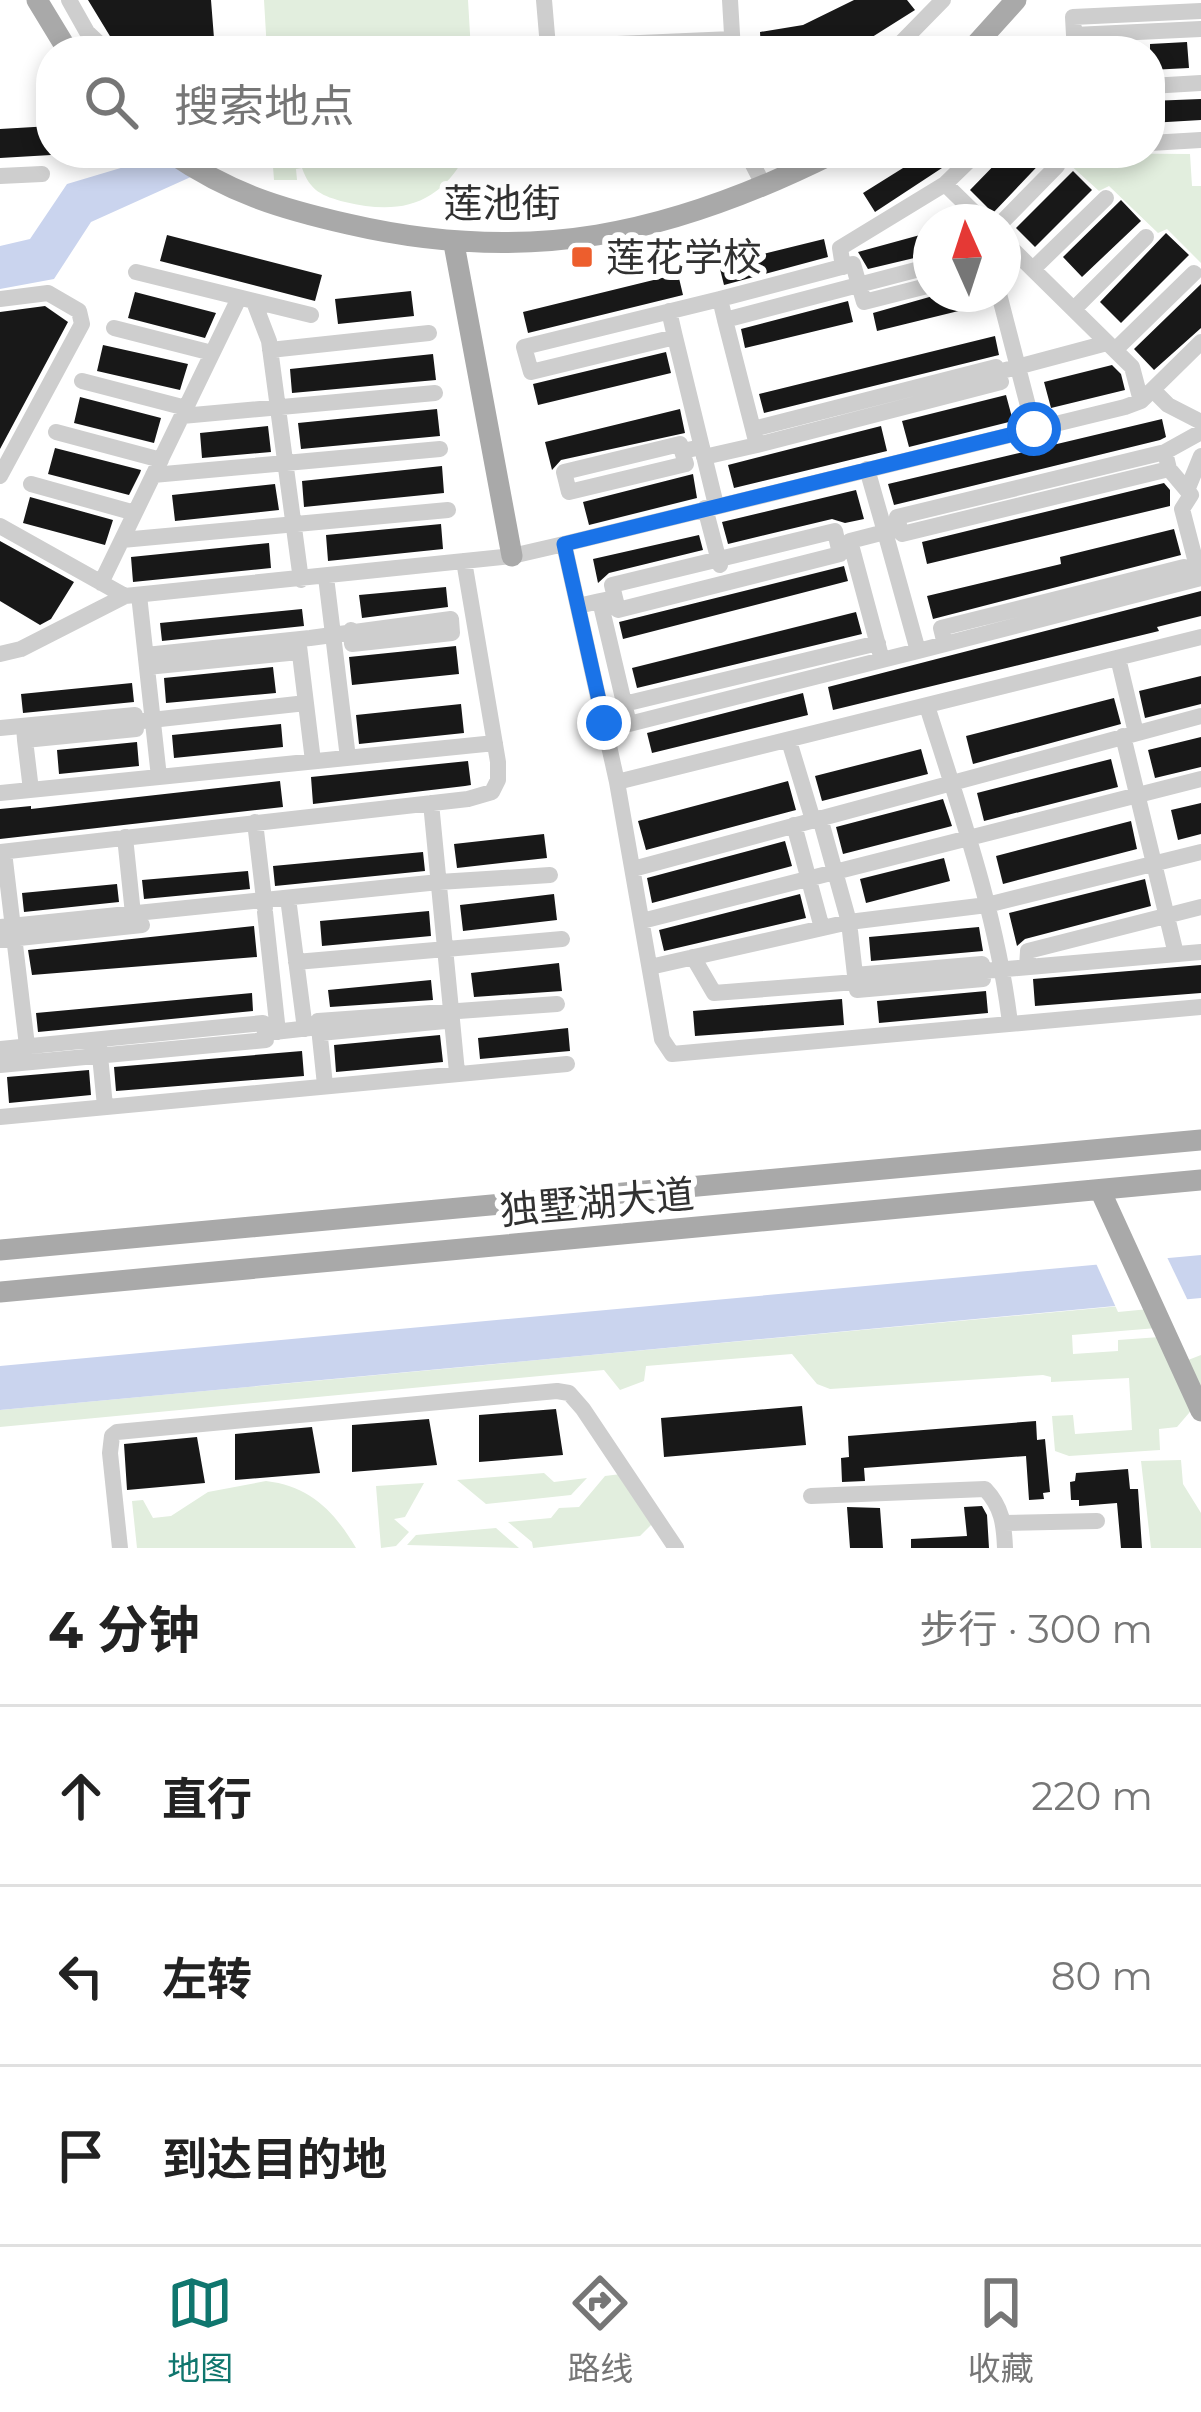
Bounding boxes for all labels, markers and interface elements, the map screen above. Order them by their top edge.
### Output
search box [36,36,1165,168]
icon: search [78,69,144,135]
text: 搜索地点 [174,78,354,133]
street label: 莲池街 [443,179,561,227]
north arrow [913,204,1021,312]
place label: 莲花学校 [606,233,762,281]
marker: 莲花学校 [569,244,595,270]
route start [1007,402,1061,456]
route end [577,696,631,750]
street label: 独墅湖大道 [498,1170,696,1234]
text: 4 分钟 [48,1599,200,1661]
text: 步行 · 300 m [920,1605,1153,1653]
icon: ahead [48,1763,114,1829]
text: 直行 [162,1771,252,1826]
text: 220 m [1031,1772,1153,1820]
icon: left [48,1943,114,2009]
text: 左转 [162,1951,252,2006]
text: 80 m [1051,1952,1153,2000]
icon: arrive [48,2123,114,2189]
text: 到达目的地 [162,2131,387,2186]
tab: 地图 [167,2270,233,2390]
tab: 路线 [567,2270,633,2390]
tab: 收藏 [968,2270,1034,2390]

